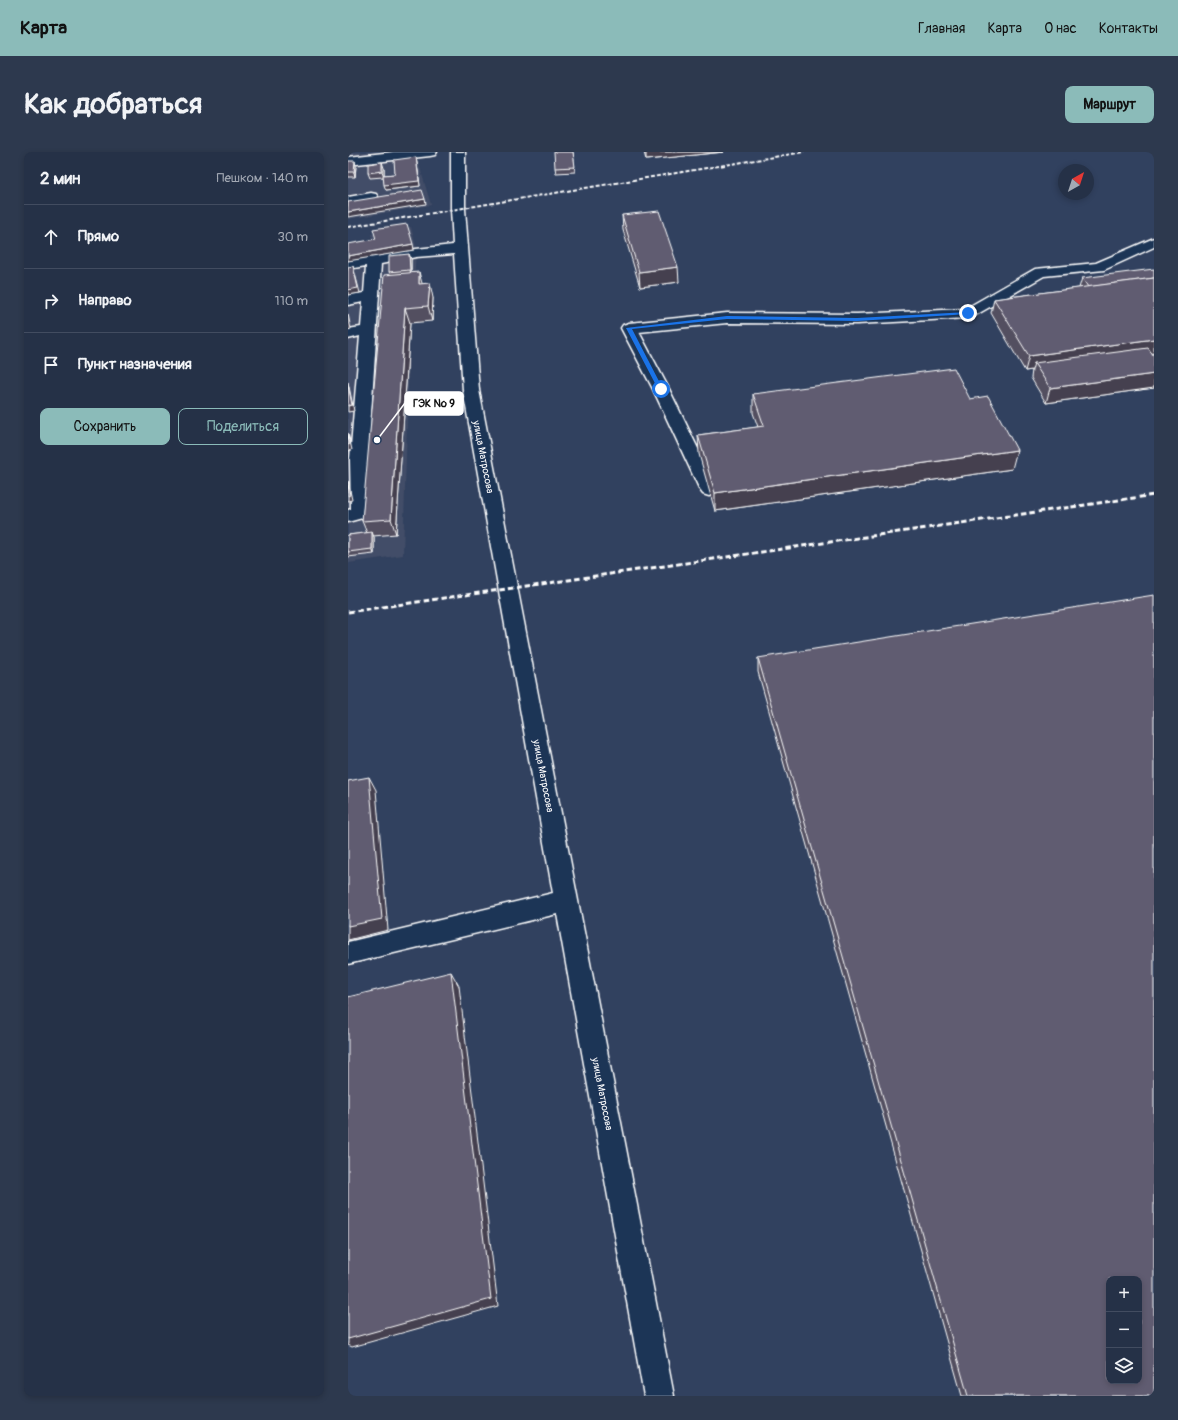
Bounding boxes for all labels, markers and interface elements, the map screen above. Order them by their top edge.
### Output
text: Карта [20,16,67,40]
text: Главная [918,20,965,37]
text: Карта [987,20,1022,37]
text: О нас [1044,20,1077,37]
text: Контакты [1099,20,1158,37]
button: Маршрут [1065,86,1154,123]
text: Как добраться [24,87,202,122]
north arrow [1058,164,1094,200]
text: 2 мин [40,168,80,189]
text: Пешком · 140 m [217,170,308,186]
icon: ahead [40,226,62,248]
text: Прямо [78,227,119,246]
text: 30 m [278,229,308,245]
icon: right [40,290,62,312]
text: Направо [78,291,132,310]
text: 110 m [275,293,308,309]
route end [959,304,977,322]
icon: arrive [40,354,62,376]
text: Пункт назначения [78,355,192,374]
route start [652,380,670,398]
callout: ГЭК № 9 [405,392,463,415]
text: ГЭК № 9 [413,397,455,410]
button: Сохранить [40,408,170,445]
button: Поделиться [178,408,308,445]
street label: улица Матросова [470,419,496,495]
street label: улица Матросова [530,738,556,814]
street label: улица Матросова [589,1056,615,1132]
map controls [1106,1276,1142,1384]
button: + [1106,1276,1142,1312]
button: − [1106,1312,1142,1348]
button: layers [1106,1348,1142,1384]

